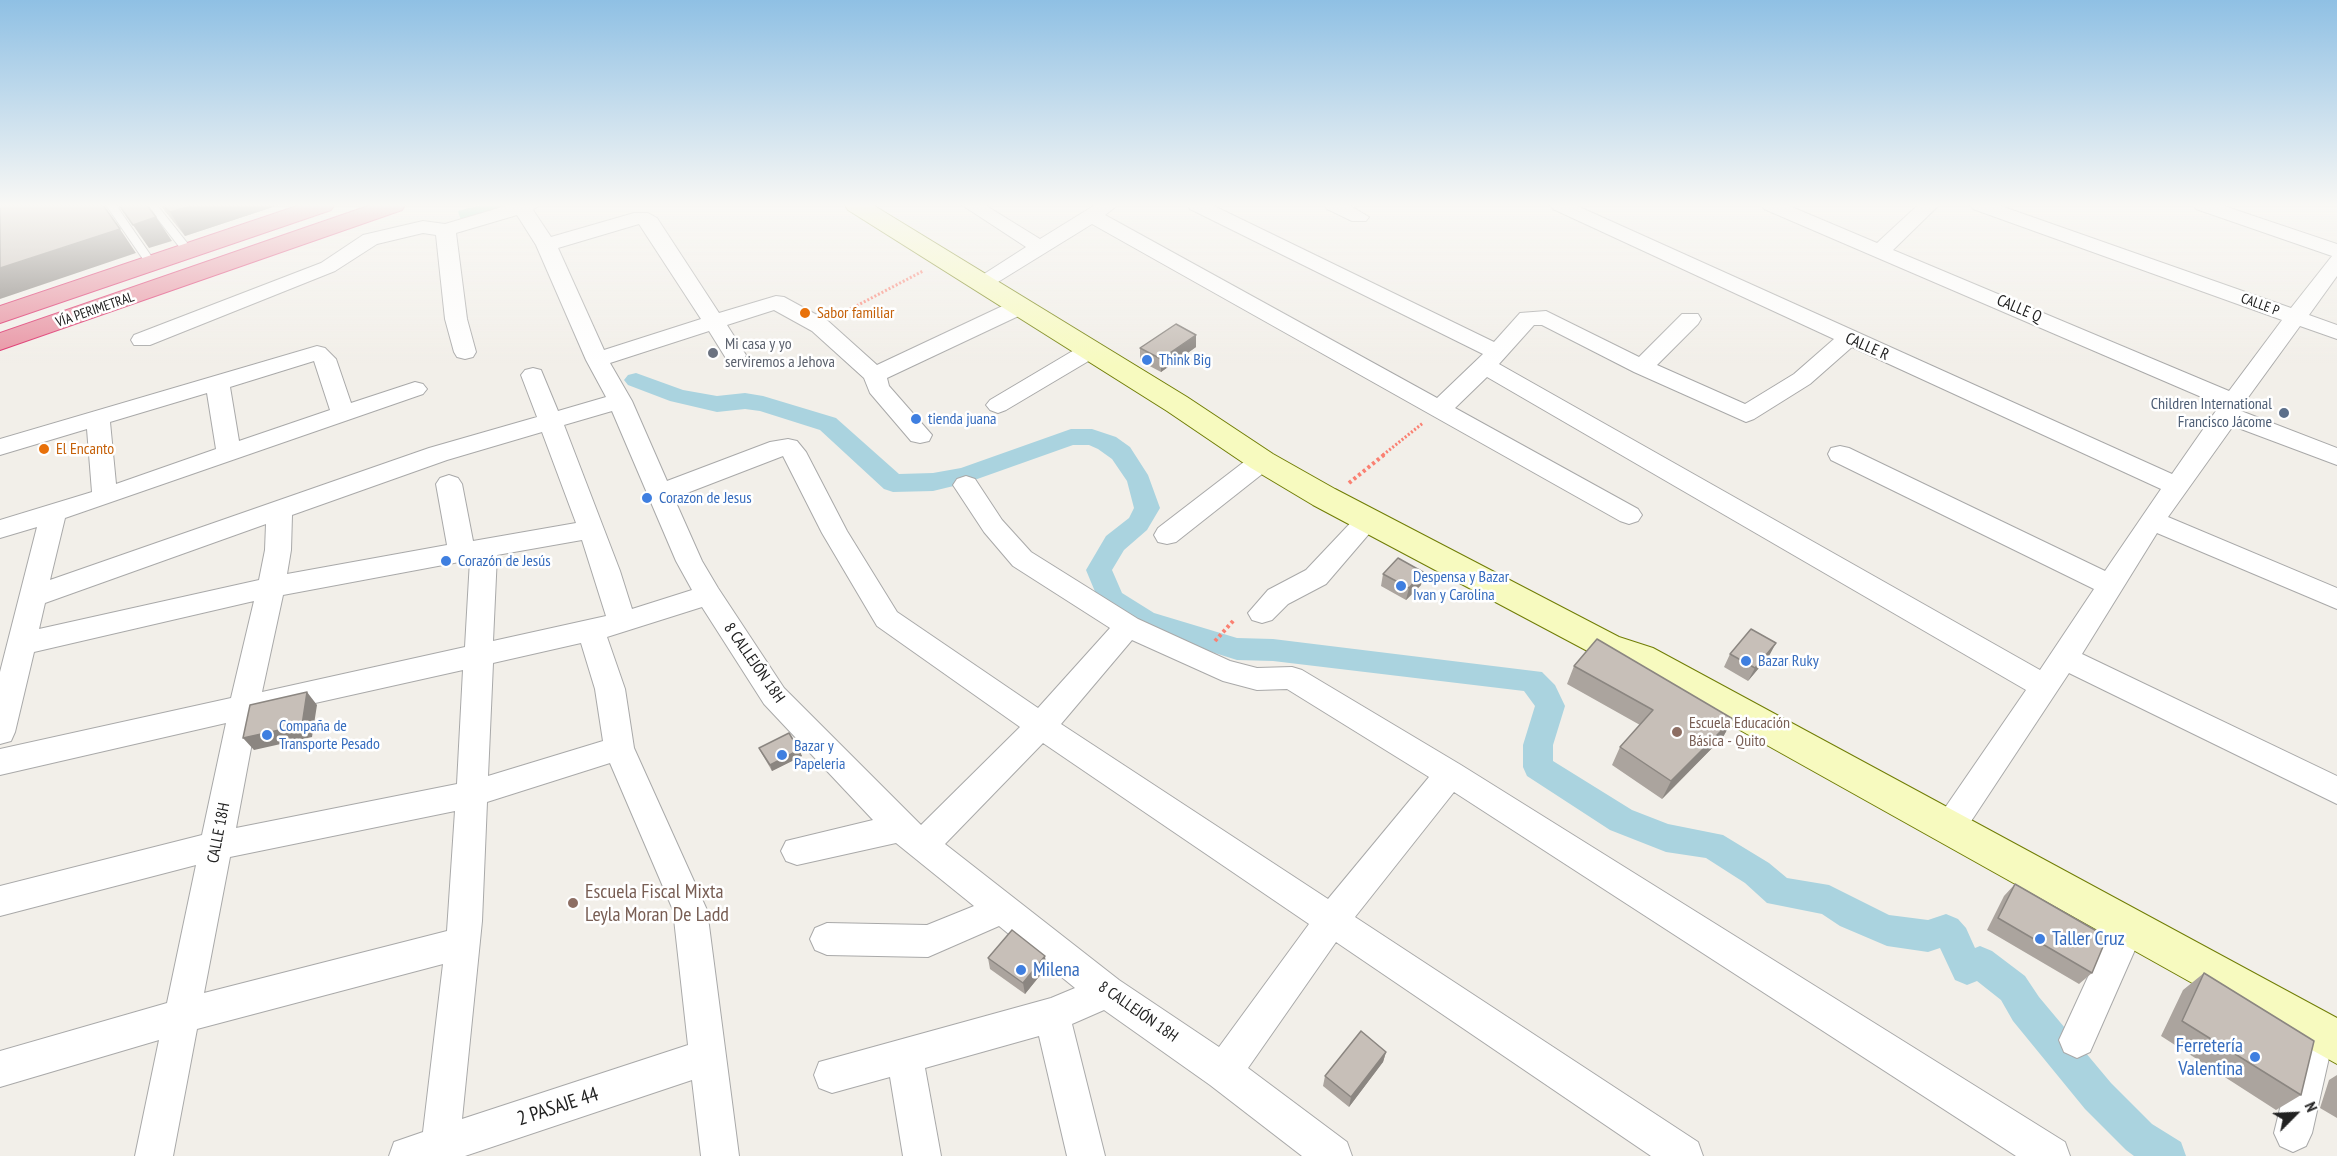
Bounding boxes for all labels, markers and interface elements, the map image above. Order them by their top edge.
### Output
street label: VÍA PERIMETRAL [54,289,136,331]
street label: CALLE P [2239,290,2281,320]
street label: CALLE Q [1994,291,2044,327]
place label: Sabor familiar [817,303,894,323]
marker: Sabor familiar [798,306,812,320]
street label: CALLE R [1842,329,1892,365]
place label: Mi casa y yo serviremos a Jehova [725,334,835,372]
marker: Mi casa y yo serviremos a Jehova [706,346,720,360]
place label: Think Big [1159,350,1211,370]
marker: Think Big [1140,353,1154,367]
place label: Children International Francisco Jácome [2151,394,2272,432]
marker: Children International Francisco Jácome [2277,406,2291,420]
place label: tienda juana [928,409,996,429]
marker: tienda juana [909,412,923,426]
place label: El Encanto [56,439,114,459]
marker: El Encanto [37,442,51,456]
place label: Corazon de Jesus [659,488,752,508]
marker: Corazon de Jesus [640,491,654,505]
place label: Corazón de Jesús [458,551,551,571]
marker: Corazón de Jesús [439,554,453,568]
place label: Despensa y Bazar Ivan y Carolina [1413,567,1509,605]
marker: Despensa y Bazar Ivan y Carolina [1394,579,1408,593]
street label: 8 CALLEJÓN 18H [720,619,788,707]
place label: Bazar Ruky [1758,651,1819,671]
marker: Bazar Ruky [1739,654,1753,668]
place label: Escuela Educación Básica - Quito [1689,713,1790,751]
place label: Compaña de Transporte Pesado [279,716,380,754]
marker: Escuela Educación Básica - Quito [1670,725,1684,739]
marker: Compaña de Transporte Pesado [260,728,274,742]
place label: Bazar y Papeleria [794,736,845,774]
marker: Bazar y Papeleria [775,748,789,762]
street label: CALLE 18H [204,801,234,865]
place label: Escuela Fiscal Mixta Leyla Moran De Ladd [585,880,729,927]
marker: Escuela Fiscal Mixta Leyla Moran De Ladd [566,896,580,910]
place label: Taller Cruz [2052,927,2125,951]
marker: Taller Cruz [2033,932,2047,946]
place label: Milena [1033,958,1080,982]
marker: Milena [1014,963,1028,977]
street label: 8 CALLEJÓN 18H [1094,978,1182,1046]
place label: Ferretería Valentina [2176,1034,2243,1081]
marker: Ferretería Valentina [2248,1050,2262,1064]
street label: 2 PASAJE 44 [514,1083,602,1131]
north arrow [2265,1084,2325,1144]
text: N [2301,1099,2322,1115]

